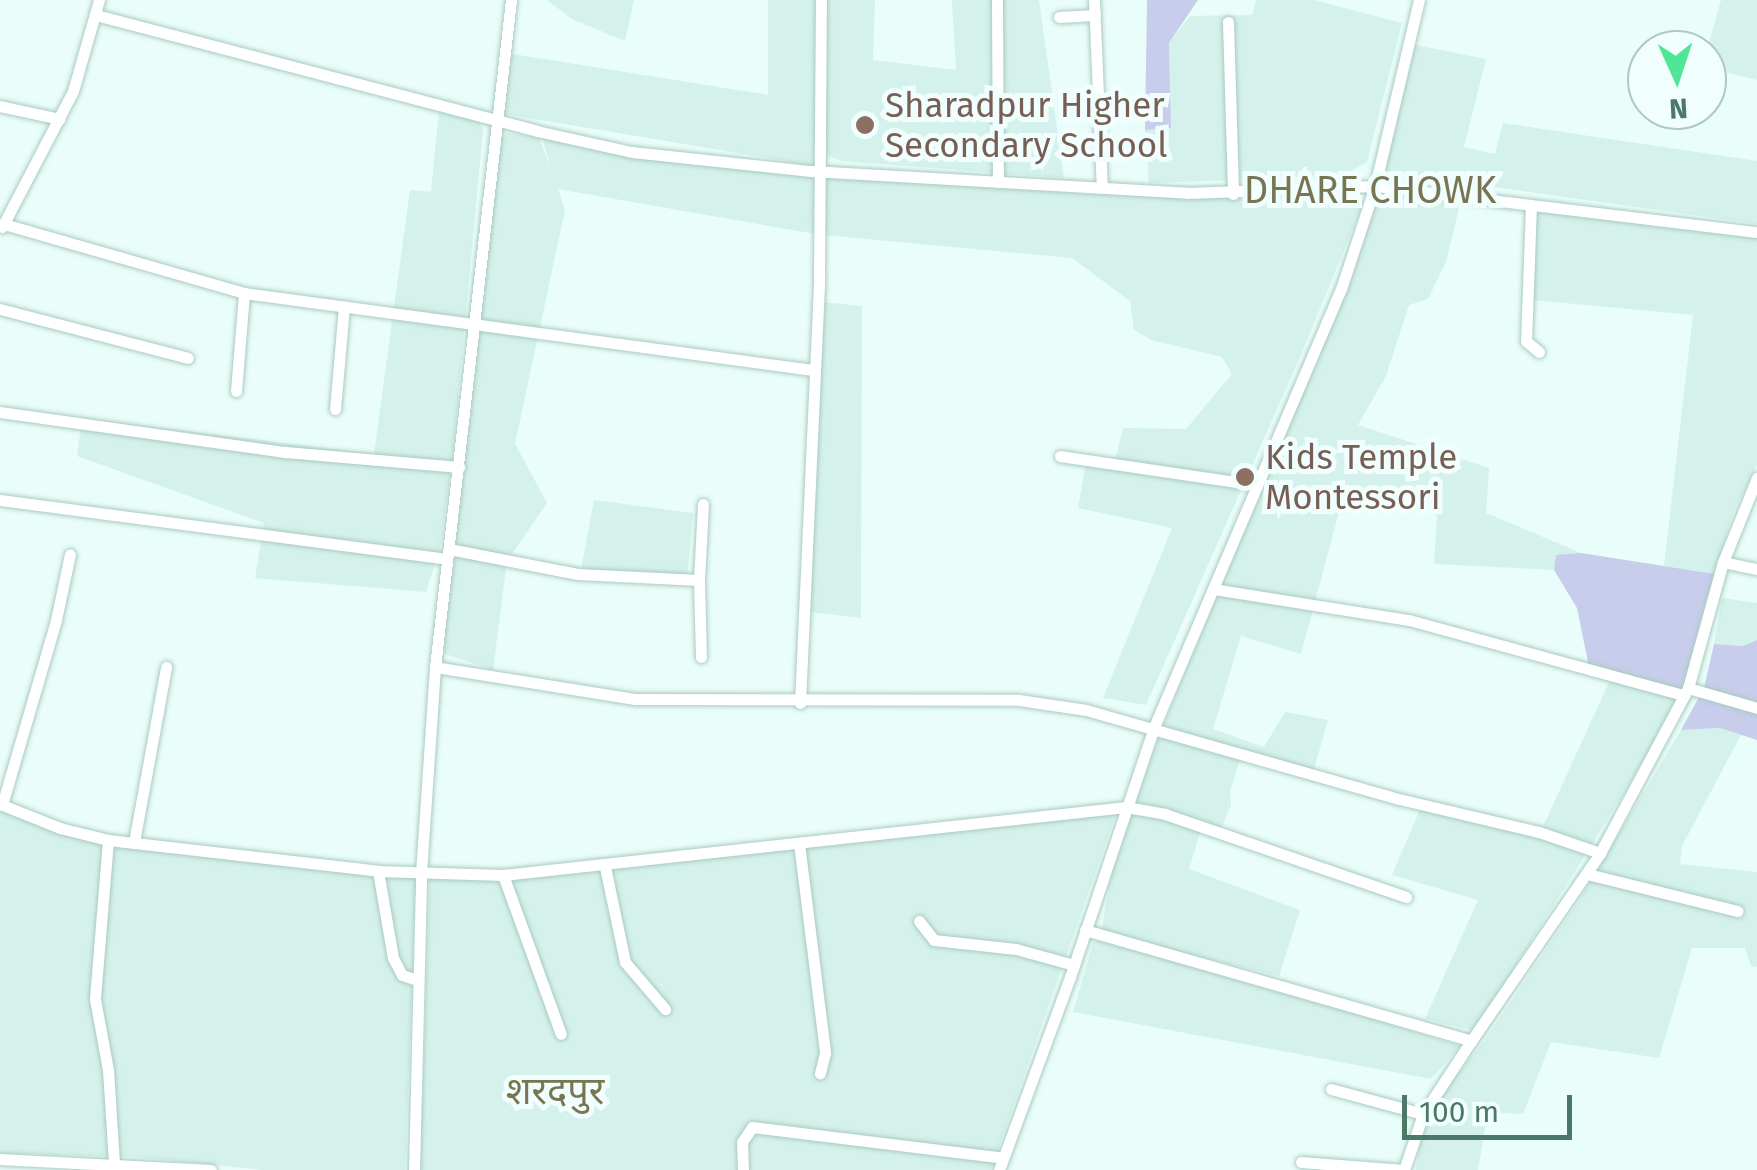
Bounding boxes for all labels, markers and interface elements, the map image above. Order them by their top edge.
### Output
north arrow [1627,30,1727,130]
place label: Sharadpur Higher Secondary School [885,84,1168,166]
text: N [1668,91,1689,125]
marker: Sharadpur Higher Secondary School [854,114,876,136]
district label: DHARE CHOWK [1230,168,1510,214]
place label: Kids Temple Montessori [1265,436,1457,518]
marker: Kids Temple Montessori [1234,466,1256,488]
district label: शरदपुर [506,1069,604,1115]
scale bar [1407,1075,1577,1137]
text: 100 m [1419,1094,1499,1130]

